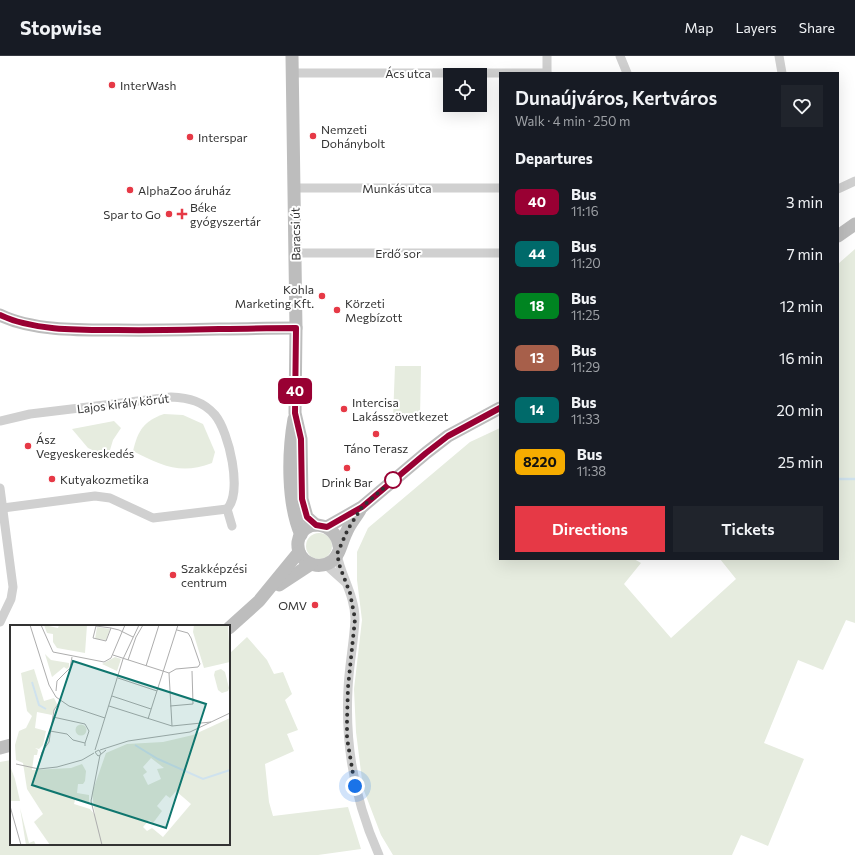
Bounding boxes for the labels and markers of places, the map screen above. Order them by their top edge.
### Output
place label: InterWash [120,78,176,92]
marker: InterWash [107,80,117,90]
place label: Nemzeti Dohánybolt [321,122,385,150]
place label: Interspar [198,130,248,144]
marker: Nemzeti Dohánybolt [308,131,318,141]
marker: Interspar [185,132,195,142]
place label: AlphaZoo áruház [138,183,231,197]
marker: AlphaZoo áruház [125,185,135,195]
place label: Béke gyógyszertár [190,200,261,228]
place label: Spar to Go [103,207,161,221]
marker: Spar to Go [164,209,174,219]
marker: Béke gyógyszertár [177,209,187,219]
place label: Kohla Marketing Kft. [235,282,314,310]
marker: Kohla Marketing Kft. [317,291,327,301]
place label: Körzeti Megbízott [345,296,402,324]
marker: Körzeti Megbízott [332,305,342,315]
place label: Intercisa Lakásszövetkezet [352,395,449,423]
marker: Intercisa Lakásszövetkezet [339,404,349,414]
marker: Táno Terasz [371,429,381,439]
place label: Ász Vegyeskereskedés [36,432,134,460]
marker: Ász Vegyeskereskedés [23,441,33,451]
place label: Táno Terasz [344,441,408,455]
marker: Drink Bar [342,463,352,473]
unlabelled marker [384,471,402,489]
place label: Kutyakozmetika [60,472,149,486]
marker: Kutyakozmetika [47,474,57,484]
place label: Drink Bar [321,475,373,489]
place label: Szakképzési centrum [181,561,247,589]
marker: Szakképzési centrum [168,570,178,580]
place label: OMV [278,598,307,612]
marker: OMV [310,600,320,610]

